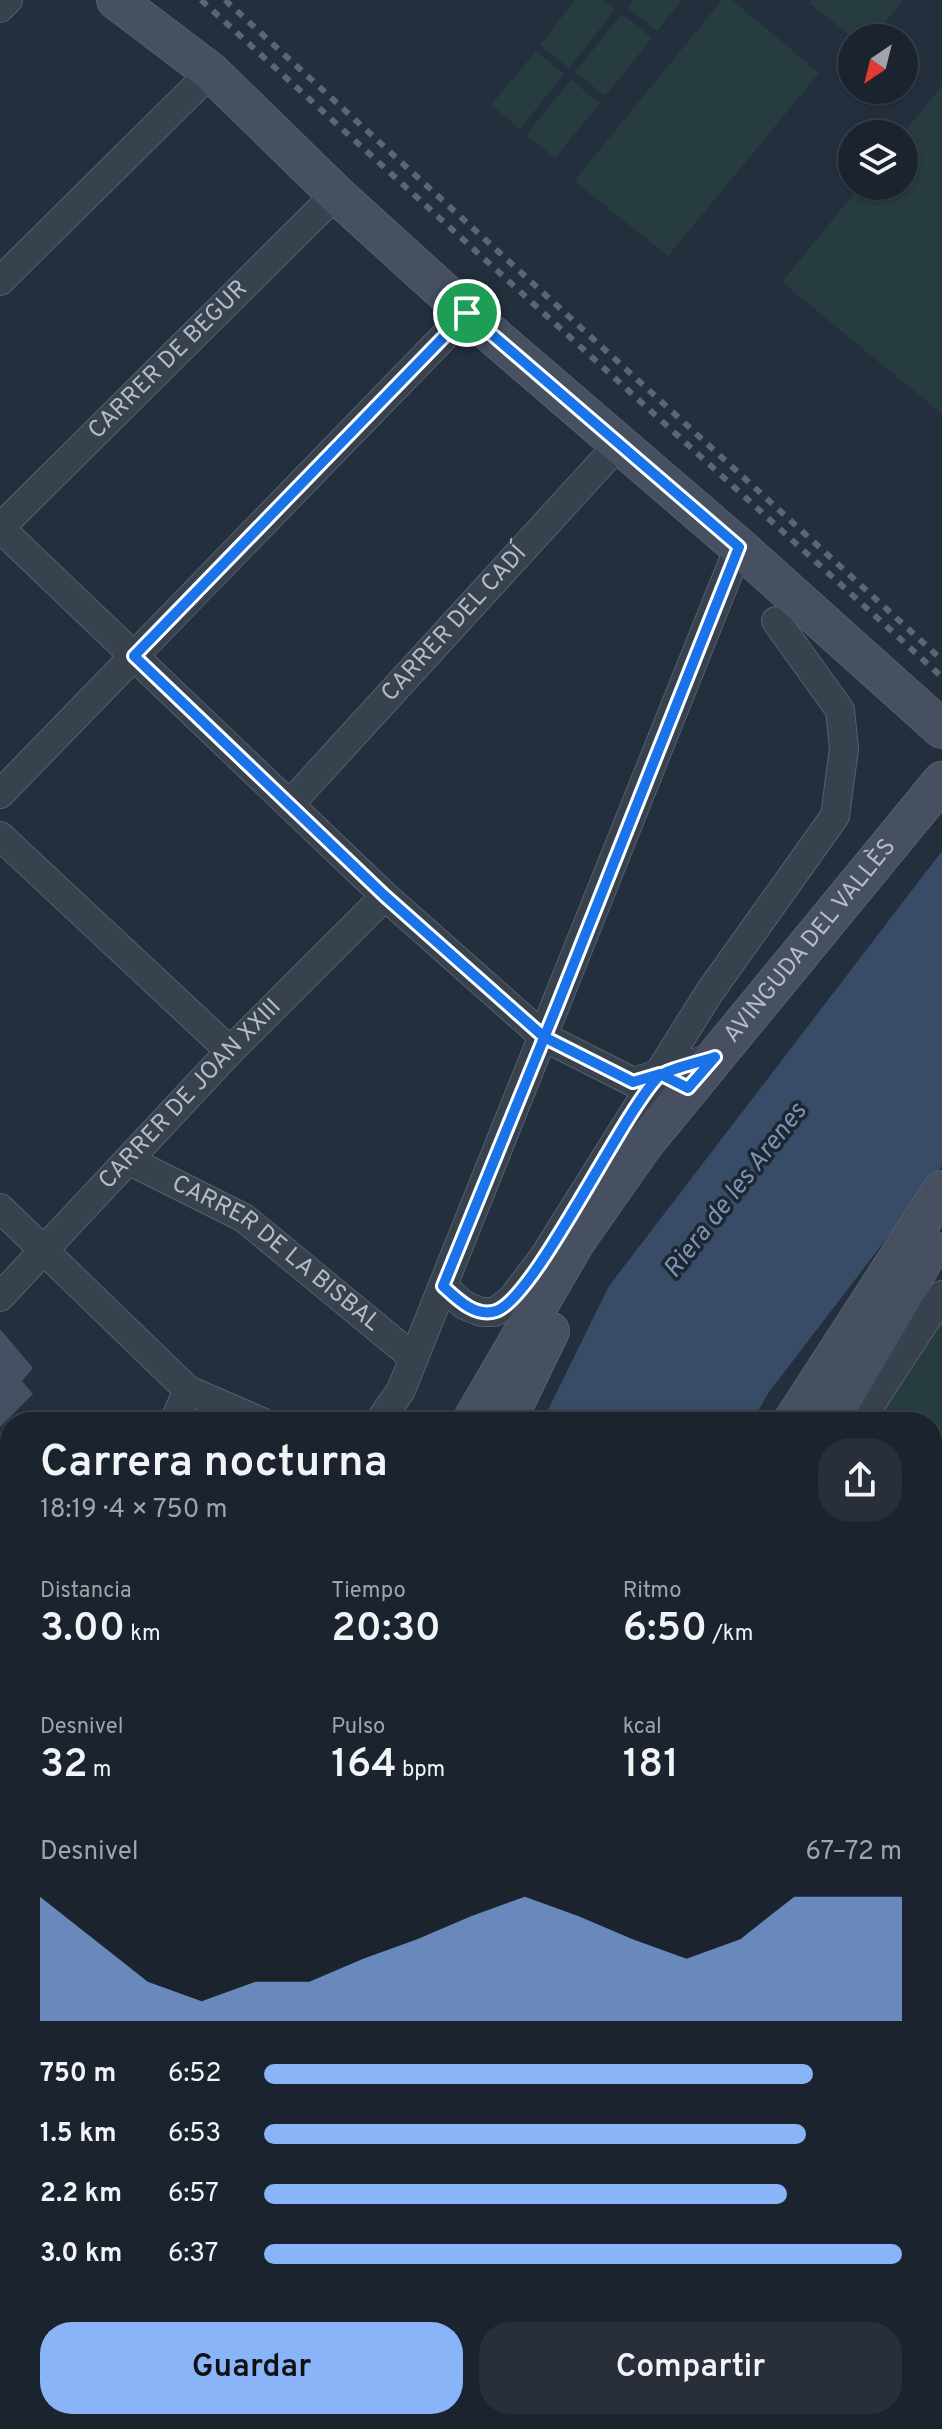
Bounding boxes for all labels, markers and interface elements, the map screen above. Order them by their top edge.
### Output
north arrow [838,24,918,104]
map controls [838,24,918,200]
button: layers [838,120,918,200]
street label: CARRER DE BEGUR [83,274,255,446]
pin [433,279,501,347]
icon: arrive [445,291,489,335]
street label: CARRER DEL CADÍ [375,536,535,708]
street label: AVINGUDA DEL VALLÈS [718,833,903,1050]
street label: CARRER DE JOAN XXIII [93,993,288,1196]
water label: Riera de les Arenes [657,1096,816,1285]
street label: CARRER DE LA BISBAL [166,1169,386,1339]
text: Carrera nocturna [40,1436,388,1492]
button: share [818,1438,902,1522]
text: 18:19 · 4 × 750 m [40,1494,227,1527]
text: Distancia [40,1578,132,1605]
text: Tiempo [331,1578,406,1605]
text: Ritmo [623,1578,682,1605]
text: 3.00 [40,1605,125,1655]
text: 20:30 [331,1605,441,1655]
text: 6:50 [623,1605,707,1655]
text: km [125,1621,161,1648]
text: /km [707,1621,753,1648]
text: Desnivel [40,1714,123,1741]
text: Pulso [331,1714,385,1741]
text: kcal [623,1714,662,1741]
text: 32 [40,1741,88,1791]
text: 164 [331,1741,397,1791]
text: 181 [623,1741,679,1791]
text: m [88,1757,112,1784]
text: bpm [397,1757,445,1784]
text: Desnivel [40,1836,139,1869]
text: 67–72 m [806,1836,902,1869]
text: 750 m [40,2058,116,2091]
text: 6:52 [168,2058,221,2091]
text: 1.5 km [40,2118,117,2151]
text: 6:53 [168,2118,221,2151]
text: 2.2 km [40,2178,122,2211]
text: 6:57 [168,2178,219,2211]
text: 3.0 km [40,2238,122,2271]
text: 6:37 [168,2238,218,2271]
button: Guardar [40,2322,463,2414]
button: Compartir [479,2322,902,2414]

